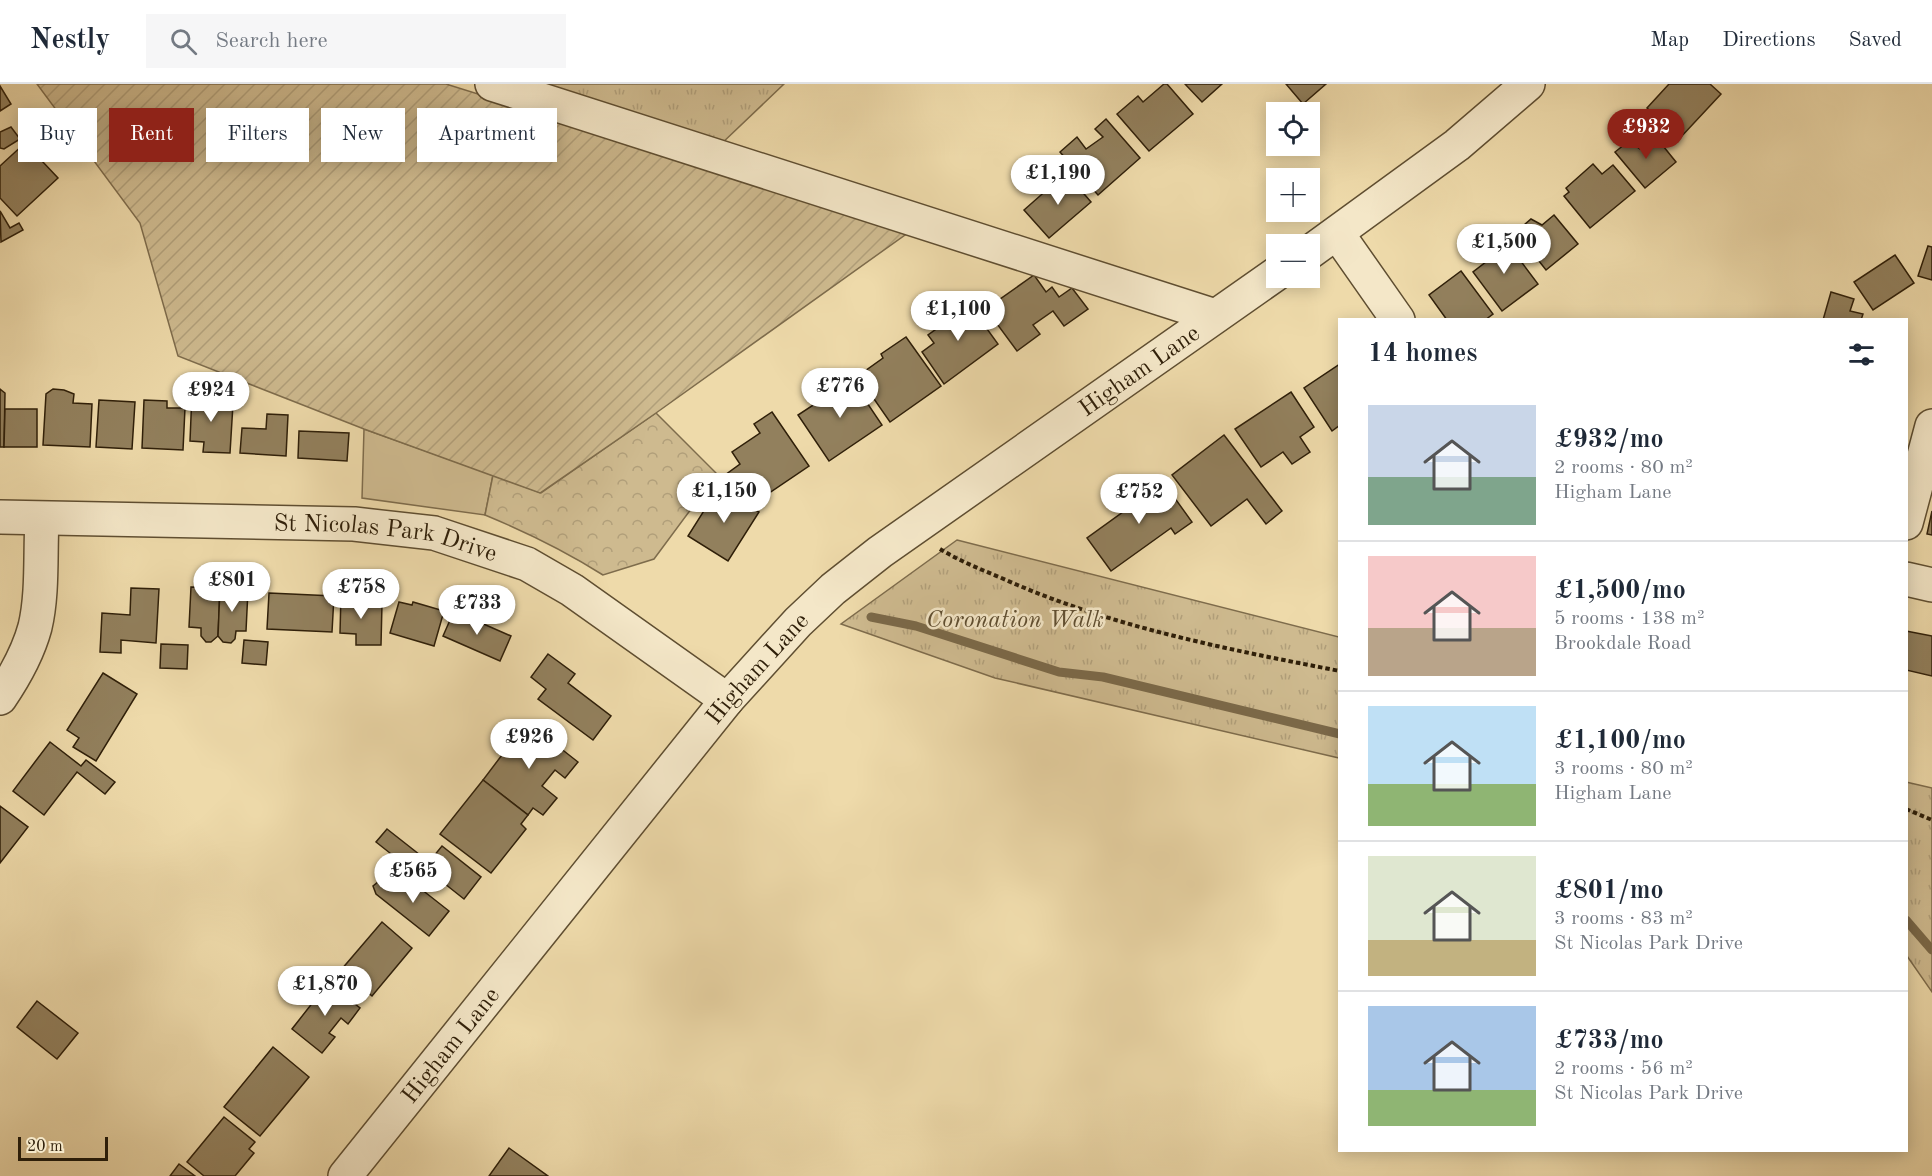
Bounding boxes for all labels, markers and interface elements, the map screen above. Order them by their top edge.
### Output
search box [146,14,566,68]
icon: search [167,25,200,58]
text: Nestly [30,27,110,55]
text: Search here [215,30,328,52]
text: Map [1650,30,1689,51]
text: Directions [1722,30,1816,51]
text: Saved [1849,30,1902,51]
map controls [1266,102,1320,288]
button: locate [1266,102,1320,156]
chip: Buy [18,108,97,162]
chip: Rent [109,108,194,162]
chip: Filters [206,108,309,162]
chip: New [321,108,405,162]
chip: Apartment [417,108,557,162]
pin: £932 [1610,109,1682,160]
text: £932 [1621,118,1671,138]
pin: £1,190 [1009,155,1107,206]
text: £1,190 [1025,164,1091,184]
button: + [1266,168,1320,222]
pin: £1,500 [1455,224,1553,275]
text: £1,500 [1471,233,1537,253]
button: − [1266,234,1320,288]
pin: £1,100 [909,291,1007,342]
text: £1,100 [925,300,991,320]
street label: Higham Lane [1075,322,1205,422]
icon: filters [1845,338,1878,371]
text: 14 homes [1368,341,1477,367]
pin: £776 [804,368,876,419]
pin: £924 [175,372,247,423]
text: £776 [815,377,865,397]
text: £924 [186,381,236,401]
text: £932/mo [1554,427,1664,453]
icon: home [1416,429,1488,501]
text: 2 rooms · 80 m² [1554,458,1693,478]
pin: £1,150 [675,473,773,524]
pin: £752 [1103,474,1175,525]
text: £1,150 [691,482,757,502]
text: £752 [1114,483,1164,503]
text: Higham Lane [1554,483,1671,503]
street label: St Nicolas Park Drive [273,512,500,567]
pin: £801 [196,562,268,613]
pin: £758 [325,569,397,620]
text: £801 [207,571,257,591]
text: £758 [336,578,386,598]
text: £1,500/mo [1554,578,1686,604]
icon: home [1416,580,1488,652]
pin: £733 [441,585,513,636]
text: £733 [452,594,502,614]
street label: Higham Lane [702,609,814,730]
park label: Coronation Walk [926,609,1104,633]
text: 5 rooms · 138 m² [1554,609,1704,629]
text: Brookdale Road [1554,634,1691,654]
pin: £926 [493,719,565,770]
text: £926 [504,728,554,748]
text: £1,100/mo [1554,728,1686,754]
icon: home [1416,730,1488,802]
text: 3 rooms · 80 m² [1554,759,1693,779]
text: Higham Lane [1554,784,1671,804]
pin: £565 [377,853,449,904]
text: £565 [388,862,438,882]
text: £801/mo [1554,878,1664,904]
icon: home [1416,880,1488,952]
text: 3 rooms · 83 m² [1554,909,1693,929]
text: St Nicolas Park Drive [1554,934,1743,954]
pin: £1,870 [276,966,374,1017]
text: £1,870 [292,975,358,995]
street label: Higham Lane [398,984,505,1109]
text: £733/mo [1554,1028,1664,1054]
icon: home [1416,1030,1488,1102]
text: 2 rooms · 56 m² [1554,1059,1693,1079]
text: St Nicolas Park Drive [1554,1084,1743,1104]
scale bar [18,1134,108,1162]
text: 20 m [27,1139,63,1155]

